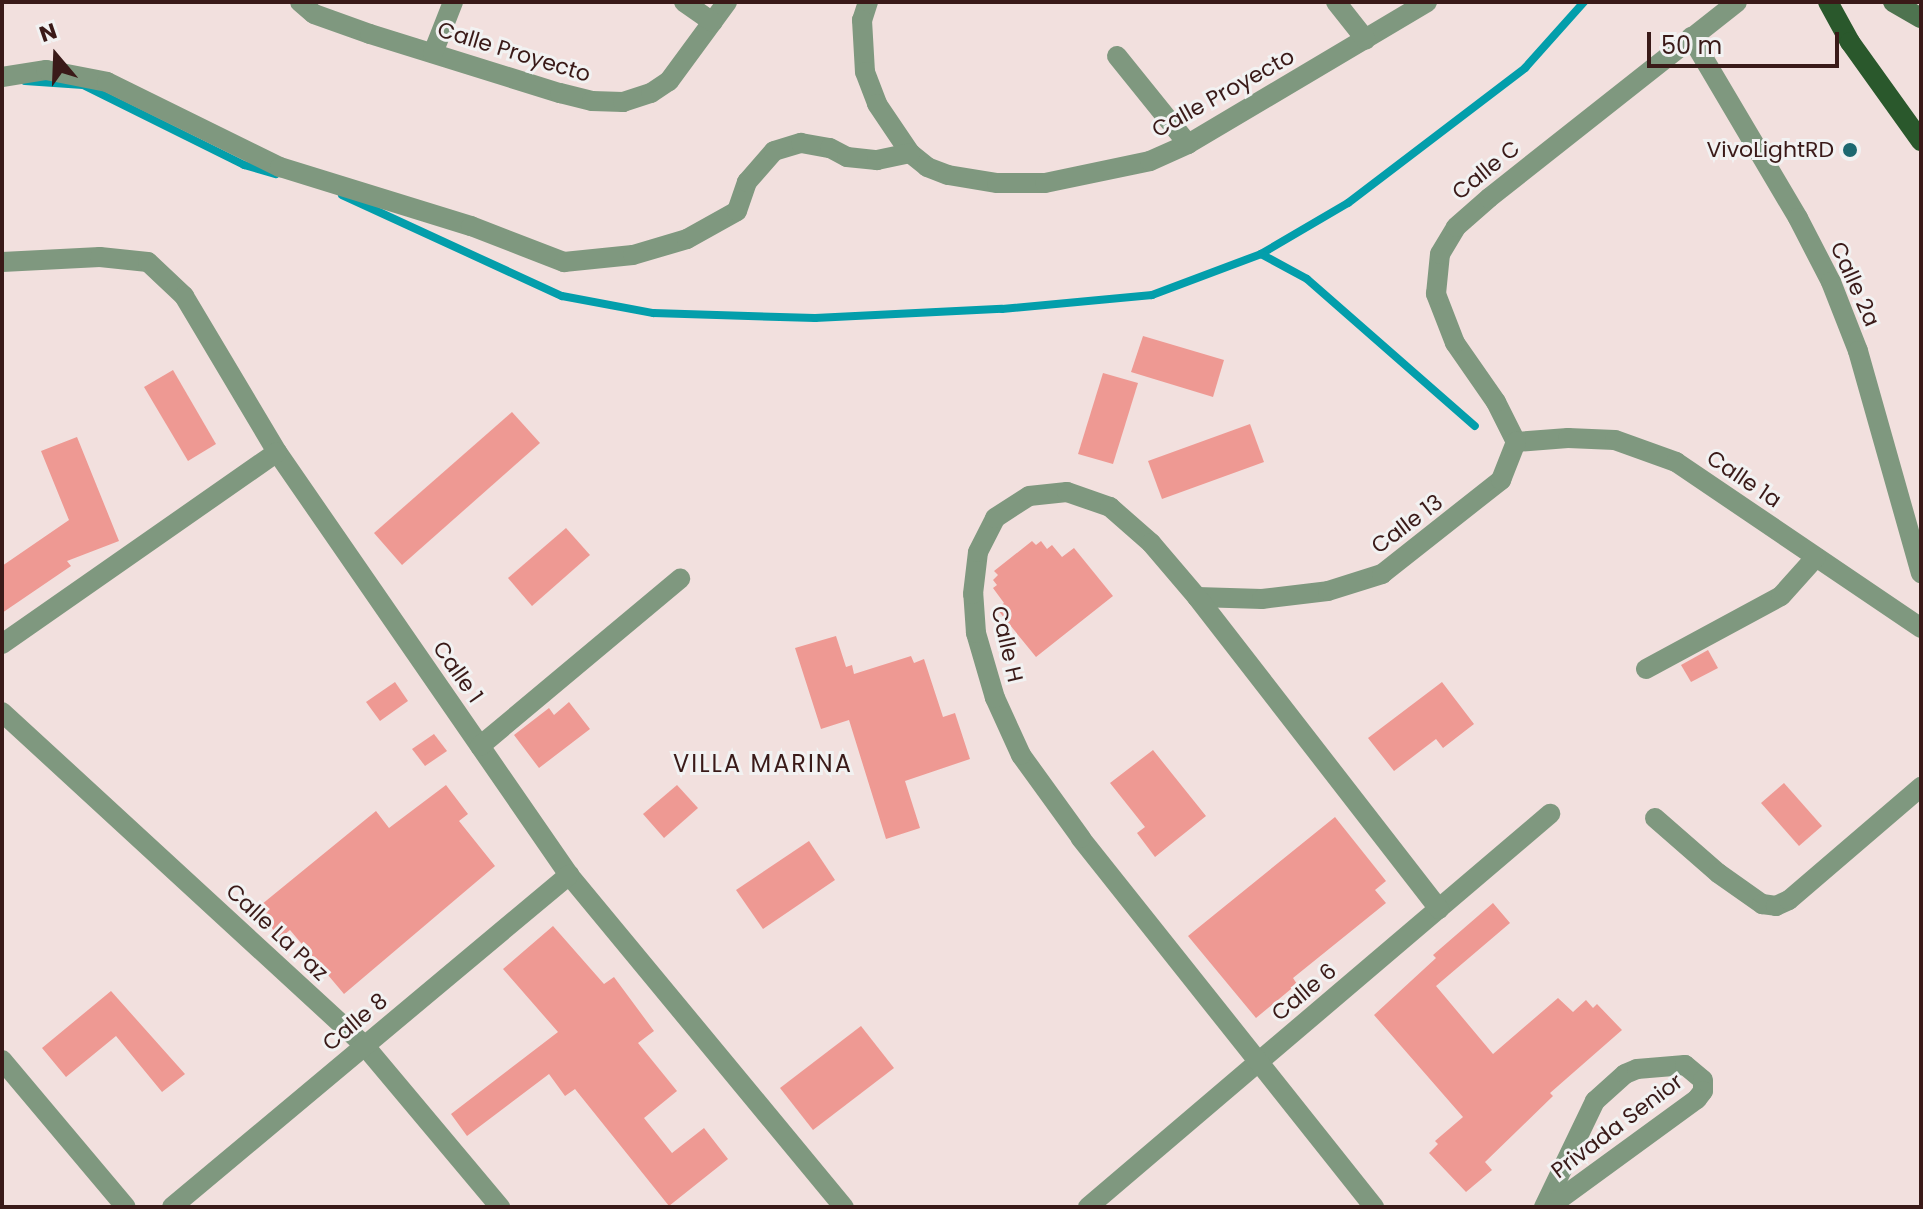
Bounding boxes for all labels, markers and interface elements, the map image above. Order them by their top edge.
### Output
text: N [35,15,61,50]
north arrow [16,16,96,96]
street label: Calle Proyecto [434,16,594,88]
scale bar [1651,16,1843,66]
text: 50 m [1661,29,1722,62]
street label: Calle Proyecto [1147,43,1299,143]
street label: Calle C [1447,135,1525,205]
place label: VivoLightRD [1706,137,1834,163]
marker: VivoLightRD [1841,141,1859,159]
street label: Calle 2a [1825,238,1885,330]
street label: Calle 1a [1702,445,1786,513]
street label: Calle 13 [1366,489,1448,559]
street label: Calle H [985,603,1029,685]
street label: Calle 1 [427,636,489,708]
district label: VILLA MARINA [673,750,853,778]
street label: Calle La Paz [220,878,334,986]
street label: Calle 6 [1266,957,1342,1027]
street label: Calle 8 [317,987,393,1057]
street label: Privada Senior [1546,1068,1688,1184]

